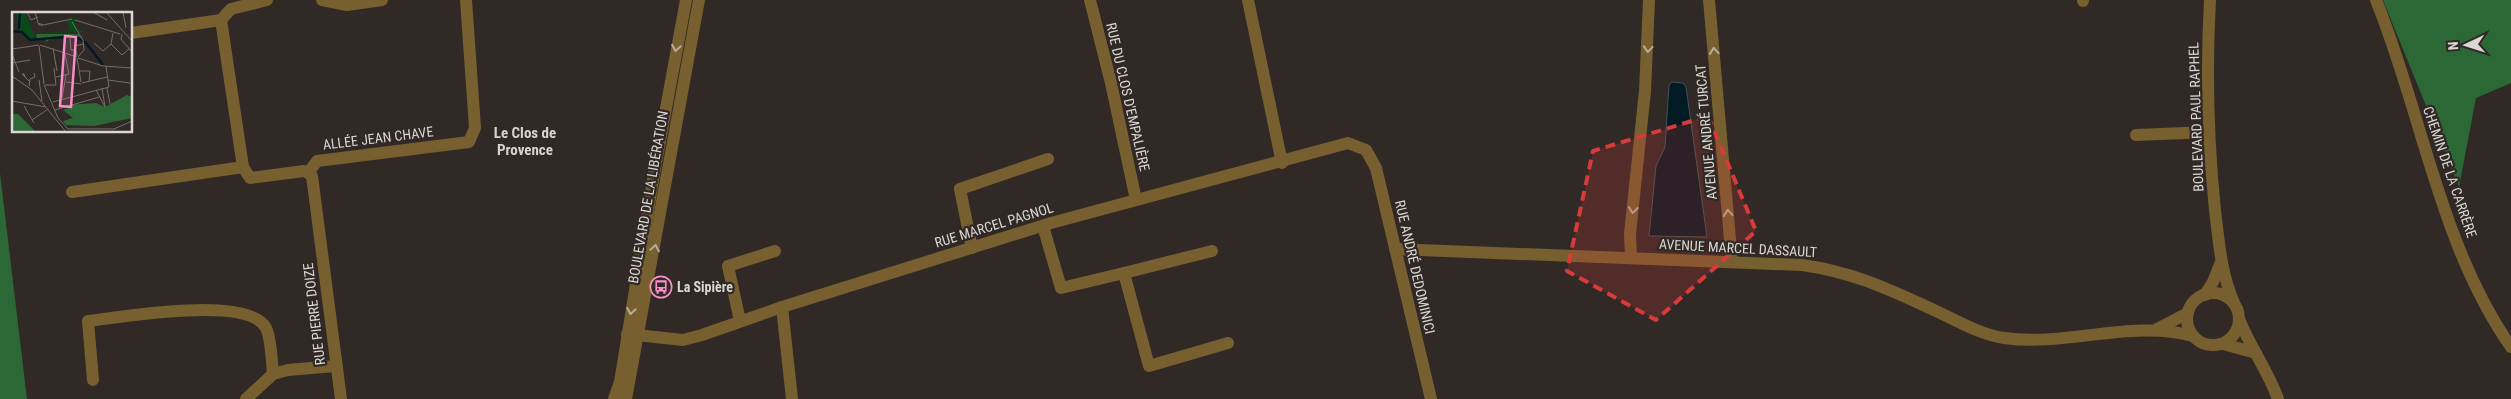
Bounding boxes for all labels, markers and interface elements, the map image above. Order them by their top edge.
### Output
inset map [12,12,132,132]
north arrow [2441,20,2491,70]
street label: RUE DU CLOS D'EMPALIÈRE [1103,21,1154,173]
text: N [2445,41,2461,51]
street label: BOULEVARD PAUL RAPHEL [2185,42,2207,192]
one-way arrow [671,43,682,52]
one-way arrow [1642,45,1653,53]
one-way arrow [1709,47,1720,55]
street label: AVENUE ANDRÉ TURCAT [1691,64,1720,201]
street label: CHEMIN DE LA CARRÈRE [2420,104,2481,240]
street label: BOULEVARD DE LA LIBÉRATION [624,109,671,285]
street label: ALLÉE JEAN CHAVE [322,122,434,153]
district label: Le Clos de Provence [494,124,556,159]
street label: RUE ANDRÉ DEDOMINICI [1392,198,1439,335]
street label: RUE MARCEL PAGNOL [933,199,1056,251]
one-way arrow [1627,207,1638,215]
one-way arrow [1723,209,1734,217]
street label: AVENUE MARCEL DASSAULT [1659,236,1817,260]
one-way arrow [649,244,659,252]
street label: RUE PIERRE DOIZE [300,262,328,366]
bus stop icon: La Sipière [649,275,673,299]
place label: La Sipière [677,279,733,295]
one-way arrow [627,307,637,316]

